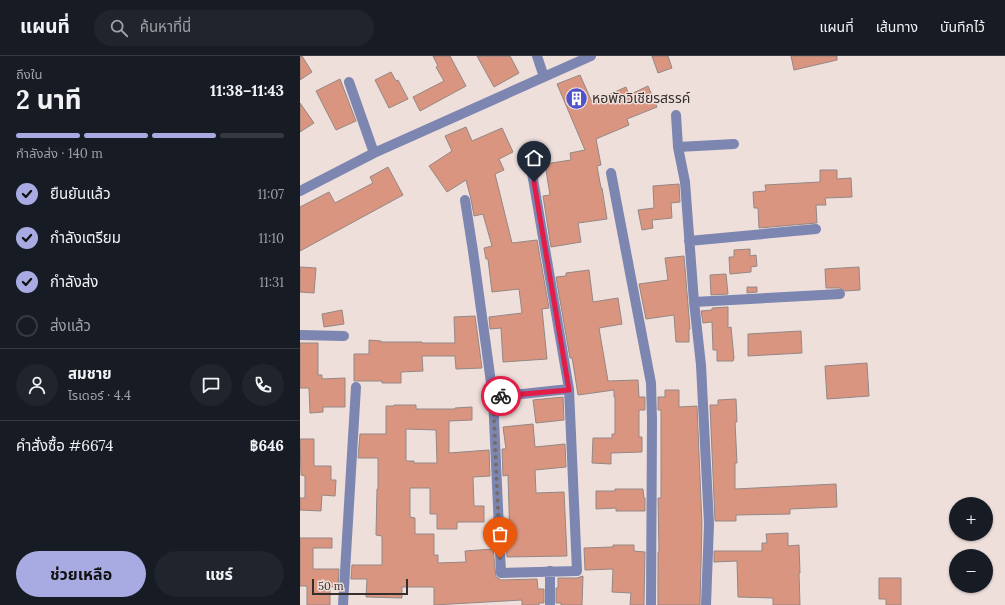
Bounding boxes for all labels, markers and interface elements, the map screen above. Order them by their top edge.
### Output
search box [94,10,374,46]
text: แผนที่ [20,14,70,38]
icon: search [108,17,130,39]
text: ค้นหาที่นี่ [140,17,191,36]
text: แผนที่ [820,18,854,36]
text: เส้นทาง [876,18,918,36]
text: บันทึกไว้ [940,18,985,36]
text: ถึงใน [16,66,42,83]
text: 11:38–11:43 [210,81,284,100]
text: 2 นาที [16,83,82,116]
building icon: หอพักวิเชียรสรรค์ [564,85,590,111]
place label: หอพักวิเชียรสรรค์ [592,89,690,107]
pin [517,141,551,182]
text: กำลังส่ง · 140 m [16,145,103,162]
icon: home [523,147,545,169]
icon: check [16,183,38,205]
text: ยืนยันแล้ว [50,184,111,203]
text: 11:07 [258,186,284,203]
icon: check [16,227,38,249]
text: กำลังเตรียม [50,228,121,247]
text: 11:10 [258,230,284,247]
icon: check [16,271,38,293]
text: กำลังส่ง [50,272,98,291]
text: 11:31 [259,274,284,291]
text: ส่งแล้ว [50,316,91,335]
button: person [16,364,58,406]
text: สมชาย [68,364,112,383]
button: chat [190,364,232,406]
button: phone [242,364,284,406]
courier [481,376,521,416]
icon: bike [490,385,512,407]
text: ไรเดอร์ · 4.4 [68,387,131,404]
text: คำสั่งซื้อ #6674 [16,436,113,455]
text: ฿646 [250,436,284,455]
map controls [949,497,993,593]
button: + [949,497,993,541]
pin [483,517,517,558]
icon: bag [489,523,511,545]
button: − [949,549,993,593]
button: ช่วยเหลือ [16,551,146,597]
button: แชร์ [154,551,284,597]
scale bar [312,577,408,596]
text: 50 m [318,579,344,593]

